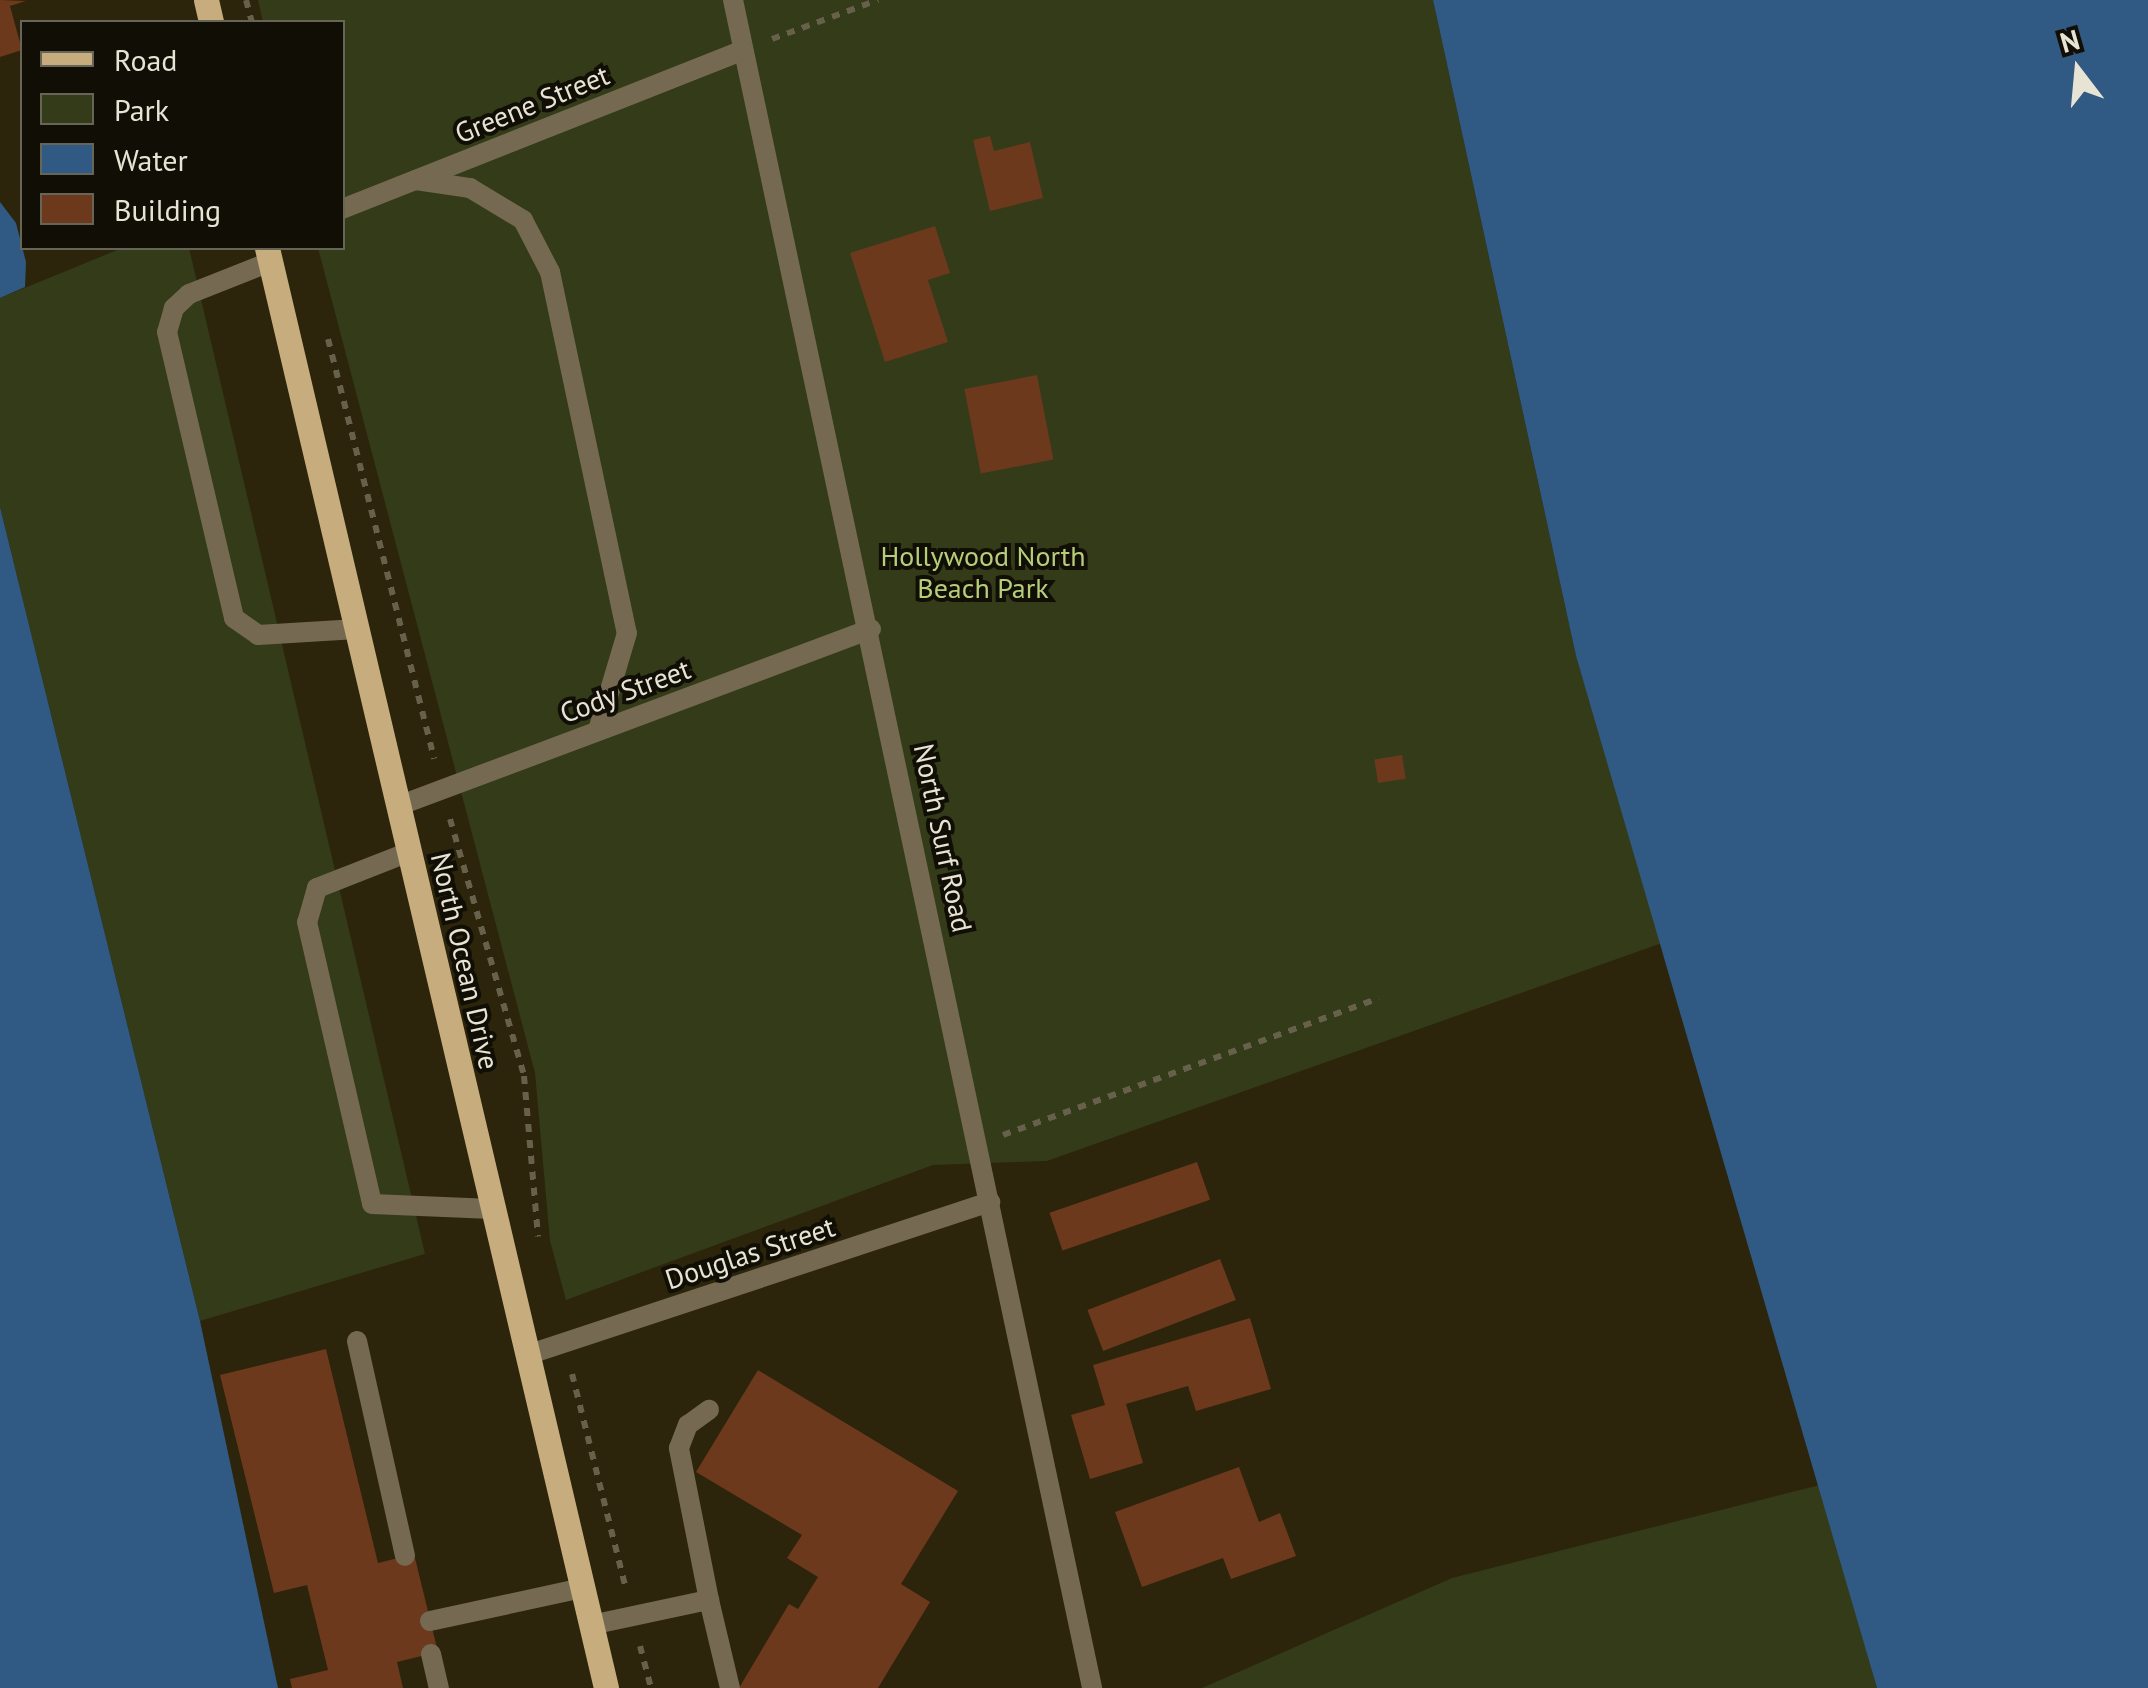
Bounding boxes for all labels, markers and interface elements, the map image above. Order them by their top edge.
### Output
legend [20,20,345,250]
north arrow [2028,20,2128,120]
text: N [2056,20,2084,61]
text: Road [114,40,178,79]
street label: Greene Street [450,58,614,150]
text: Park [114,90,169,129]
text: Water [114,140,188,179]
text: Building [114,190,221,229]
park label: Hollywood North Beach Park [880,539,1086,605]
street label: Cody Street [555,652,695,730]
street label: North Surf Road [907,741,979,935]
street label: North Ocean Drive [424,849,506,1073]
street label: Douglas Street [661,1210,839,1296]

